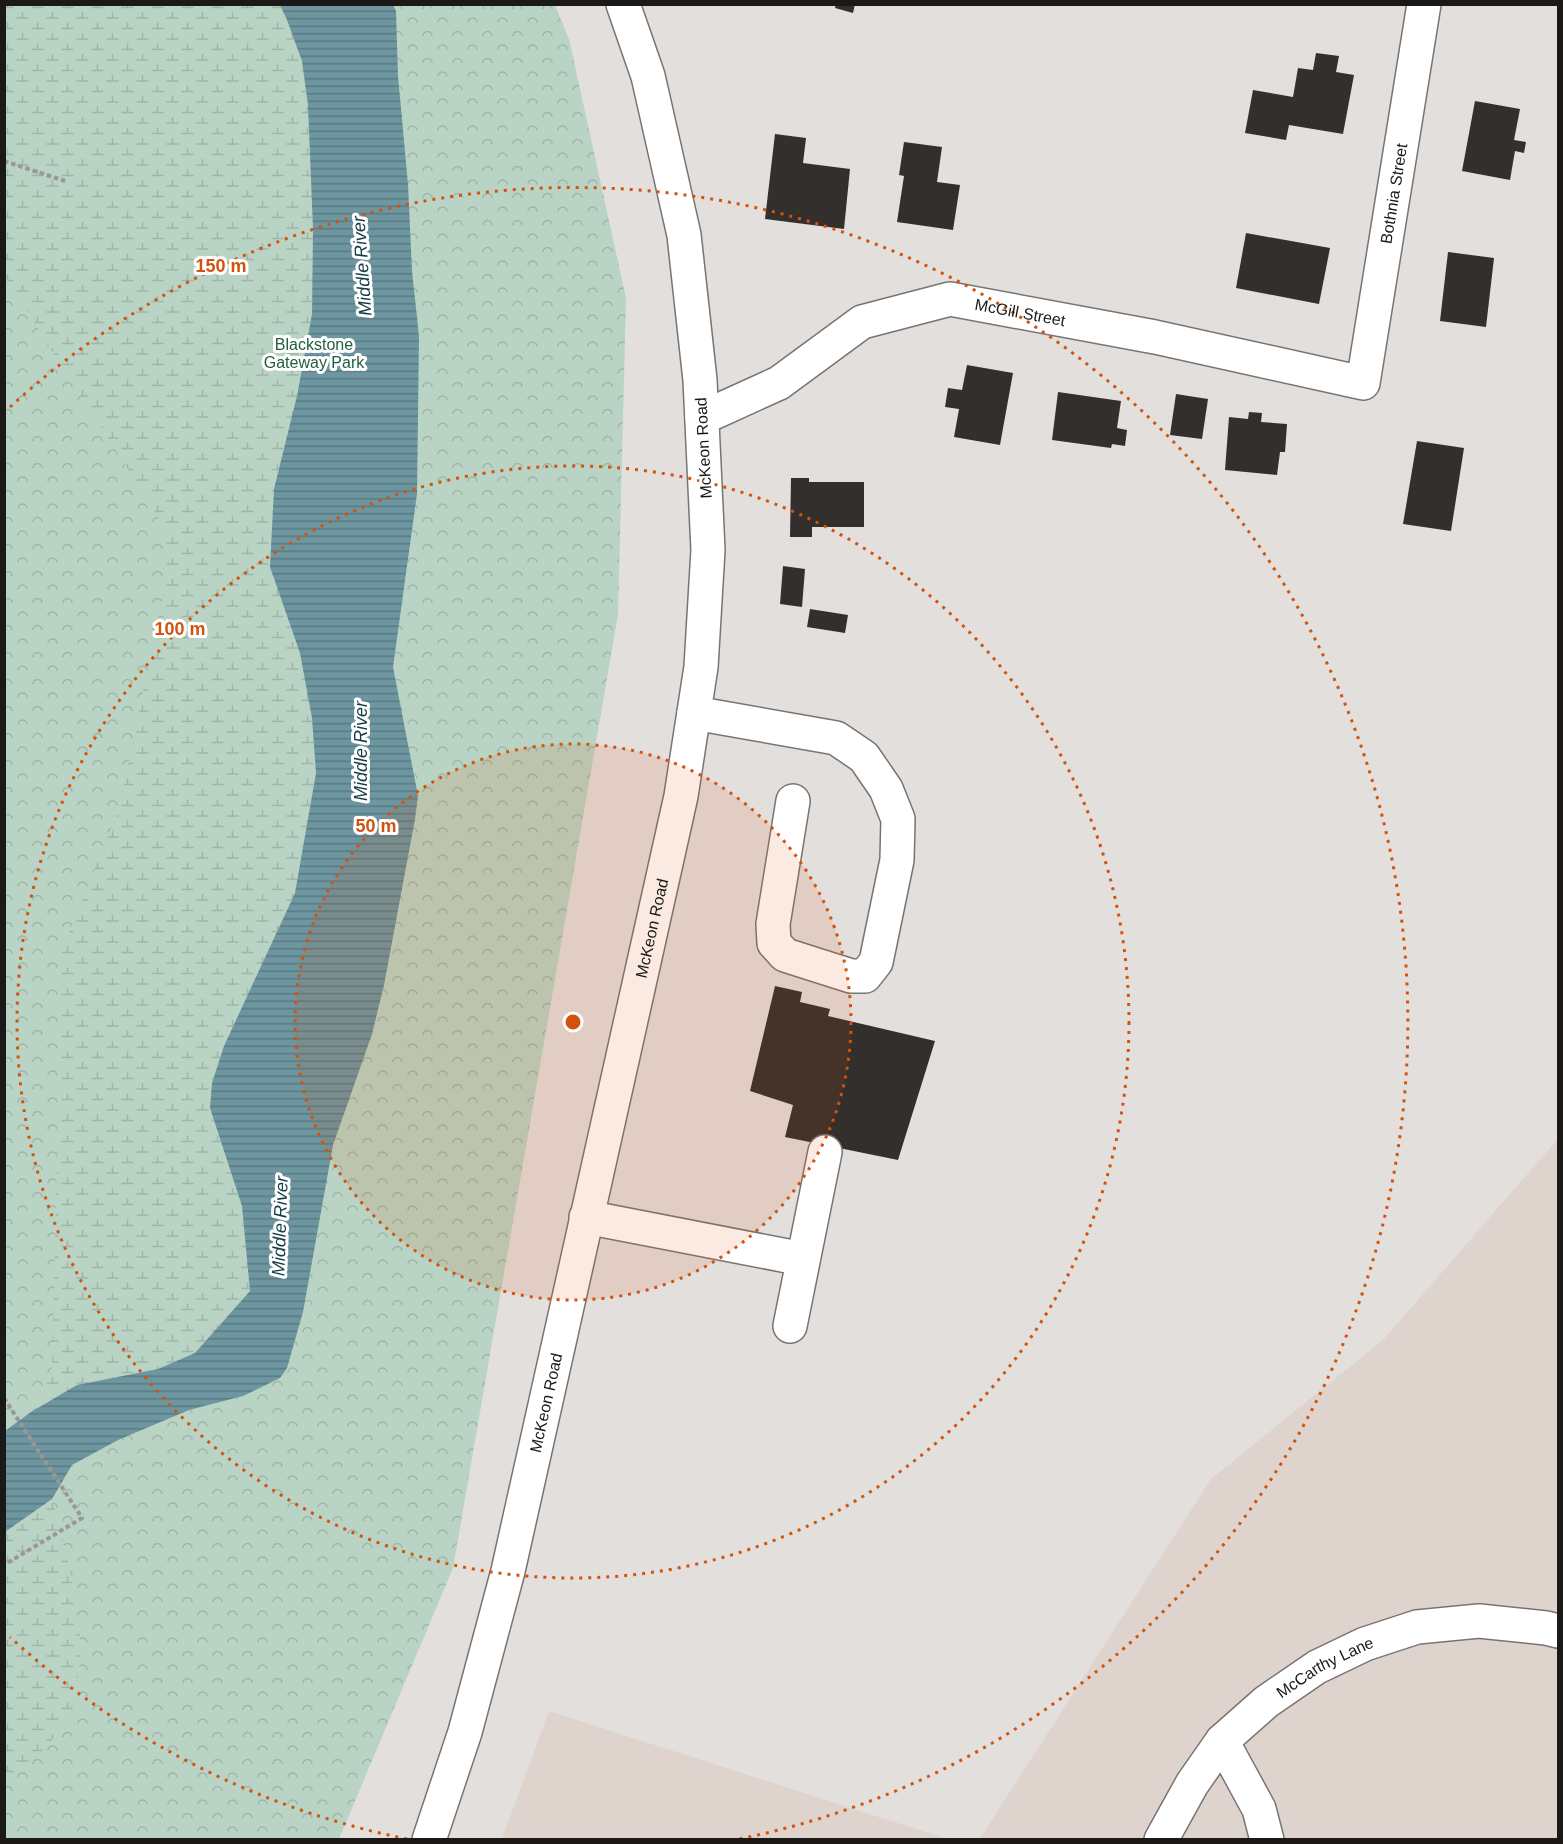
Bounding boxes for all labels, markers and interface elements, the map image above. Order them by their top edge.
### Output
street label: Bothnia Street [1378,142,1411,245]
water label: Middle River [348,214,375,317]
text: 150 m [195,256,247,276]
street label: McGill Street [974,296,1067,329]
park label: Blackstone Gateway Park [264,336,365,371]
street label: McKeon Road [692,397,715,499]
text: 100 m [154,619,206,639]
water label: Middle River [351,700,371,801]
text: 50 m [355,816,397,836]
street label: McKeon Road [633,877,671,980]
centre of rings [563,1012,583,1032]
water label: Middle River [268,1175,292,1276]
street label: McKeon Road [527,1351,565,1454]
street label: McCarthy Lane [1273,1634,1375,1701]

